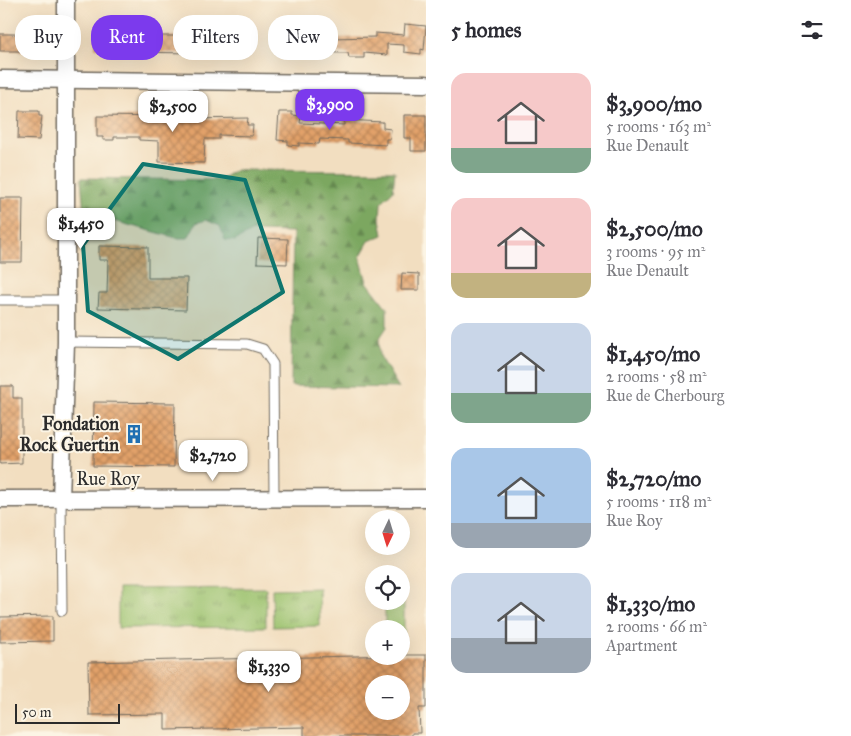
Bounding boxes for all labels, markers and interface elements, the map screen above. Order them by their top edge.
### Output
chip: Buy [15,15,81,60]
chip: Rent [91,15,163,60]
chip: Filters [173,15,258,60]
chip: New [268,15,338,60]
icon: filters [798,16,826,44]
text: 5 homes [451,17,522,43]
pin: $3,900 [289,88,371,131]
pin: $2,500 [132,90,214,133]
text: $3,900/mo [606,91,702,117]
icon: home [491,93,551,153]
text: $3,900 [306,95,354,114]
text: $2,500 [149,97,197,116]
text: 5 rooms · 163 m² [606,117,711,136]
text: Rue Denault [606,136,689,155]
pin: $1,450 [40,208,122,250]
text: $1,450 [58,214,104,233]
text: $2,500/mo [606,216,703,242]
icon: home [491,218,551,278]
text: 3 rooms · 95 m² [606,242,705,261]
text: Rue Denault [606,261,689,280]
text: $1,450/mo [606,341,700,367]
icon: home [491,343,551,403]
text: 2 rooms · 58 m² [606,367,707,386]
text: Rue de Cherbourg [606,386,724,405]
place label: Fondation Rock Guertin [19,413,119,456]
building icon: Fondation Rock Guertin [123,423,145,445]
pin: $2,720 [172,440,254,482]
text: $2,720 [190,446,236,465]
text: $2,720/mo [606,466,701,492]
street label: Rue Roy [76,468,140,490]
icon: home [491,468,551,528]
text: 5 rooms · 118 m² [606,492,711,511]
north arrow [365,510,410,555]
map controls [365,510,410,720]
text: Rue Roy [606,511,662,530]
button: locate [365,565,410,610]
text: $1,330/mo [606,591,695,617]
icon: home [491,593,551,653]
text: 2 rooms · 66 m² [606,617,707,636]
button: + [365,620,410,665]
text: Apartment [606,636,678,655]
pin: $1,330 [228,650,310,693]
text: $1,330 [248,657,290,676]
button: − [365,675,410,720]
scale bar [15,701,120,724]
text: 50 m [22,704,51,721]

